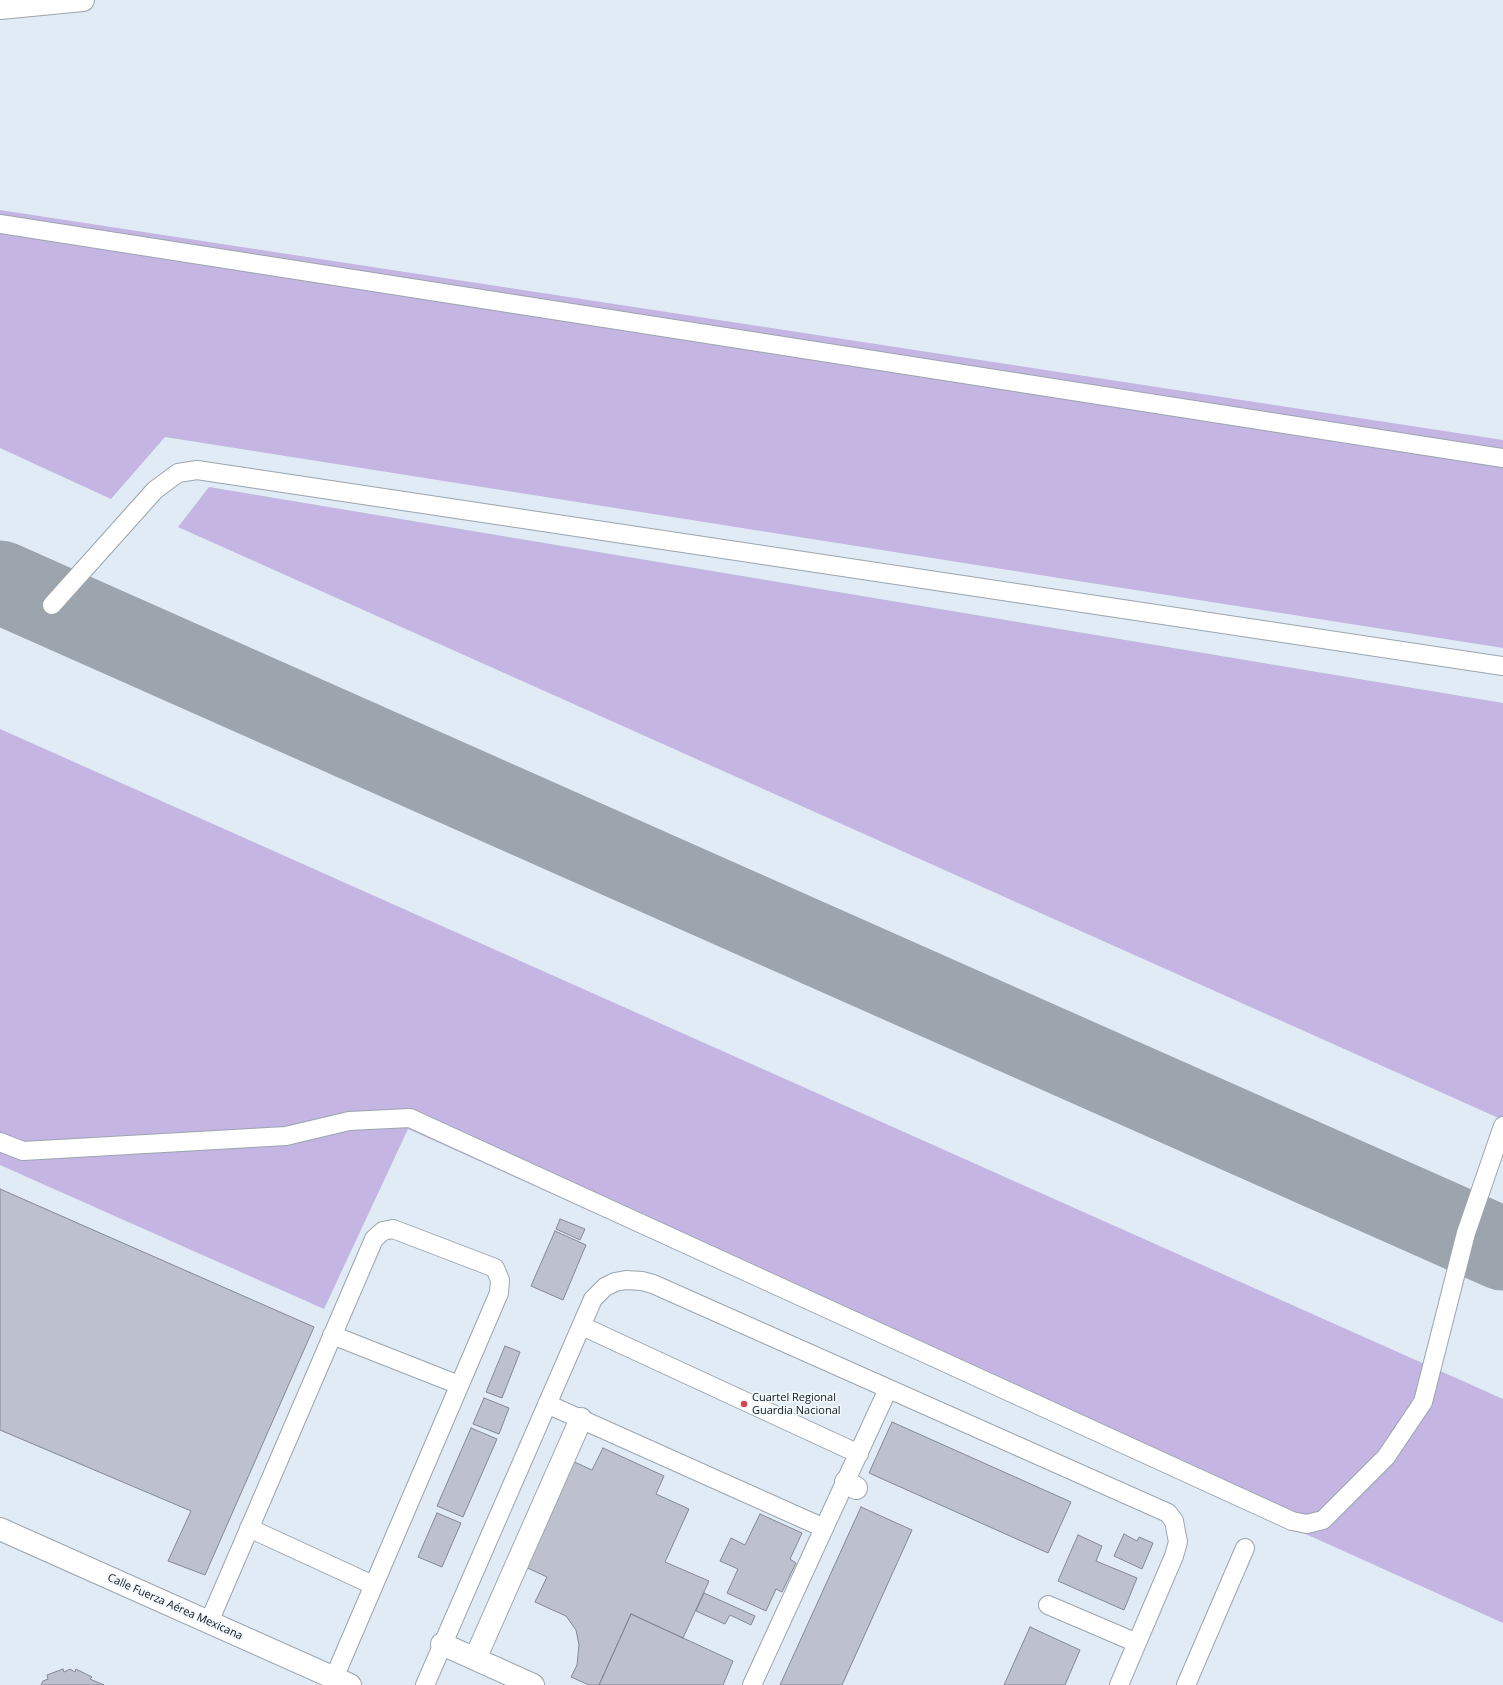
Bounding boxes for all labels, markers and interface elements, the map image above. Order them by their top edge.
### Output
place label: Cuartel Regional Guardia Nacional [752,1391,841,1417]
marker: Cuartel Regional Guardia Nacional [739,1399,749,1409]
street label: Calle Fuerza Aérea Mexicana [105,1571,245,1643]

